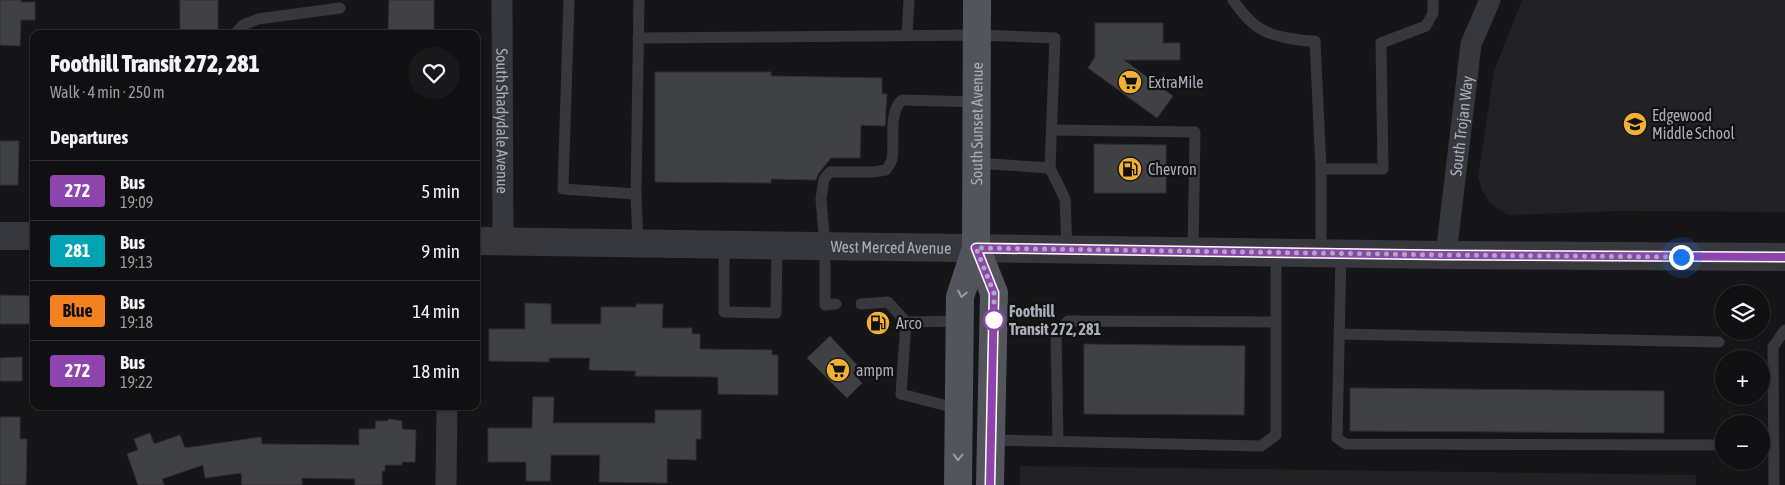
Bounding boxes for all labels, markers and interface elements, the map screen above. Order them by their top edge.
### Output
button: heart [408,47,460,99]
street label: South Shadydale Avenue [492,48,512,194]
text: Foothill Transit 272, 281 [50,50,260,77]
street label: South Sunset Avenue [967,62,986,185]
supermarket icon: ExtraMile [1117,69,1143,95]
place label: ExtraMile [1148,73,1203,91]
street label: South Trojan Way [1446,74,1477,177]
text: Walk · 4 min · 250 m [50,83,164,101]
place label: Edgewood Middle School [1652,106,1736,142]
school or university icon: Edgewood Middle School [1622,111,1648,137]
text: Departures [50,126,128,148]
fuel station icon: Chevron [1117,156,1143,182]
place label: Chevron [1148,160,1197,178]
text: Bus [120,171,145,193]
text: 272 [65,180,90,201]
text: 5 min [421,180,460,202]
text: 19:09 [120,193,153,211]
text: Bus [120,231,145,253]
street label: West Merced Avenue [830,237,951,257]
text: 281 [65,240,90,261]
text: 9 min [421,240,460,262]
your location [1669,245,1694,270]
text: 19:13 [120,253,153,271]
map controls [1715,285,1770,470]
button: layers [1715,285,1770,340]
one-way arrow [957,290,968,299]
text: Bus [120,291,145,313]
text: Blue [62,300,93,321]
text: 14 min [412,300,460,322]
place label: Foothill Transit 272, 281 [1009,302,1101,338]
marker: Foothill Transit 272, 281 [983,309,1005,331]
fuel station icon: Arco [865,310,891,336]
text: 19:18 [120,313,153,331]
place label: Arco [896,314,922,332]
button: + [1715,350,1770,405]
text: Bus [120,351,145,373]
supermarket icon: ampm [825,357,851,383]
text: 272 [65,360,90,381]
text: 18 min [412,360,460,382]
place label: ampm [856,361,894,380]
text: 19:22 [120,373,153,391]
button: − [1715,415,1770,470]
one-way arrow [953,453,964,461]

